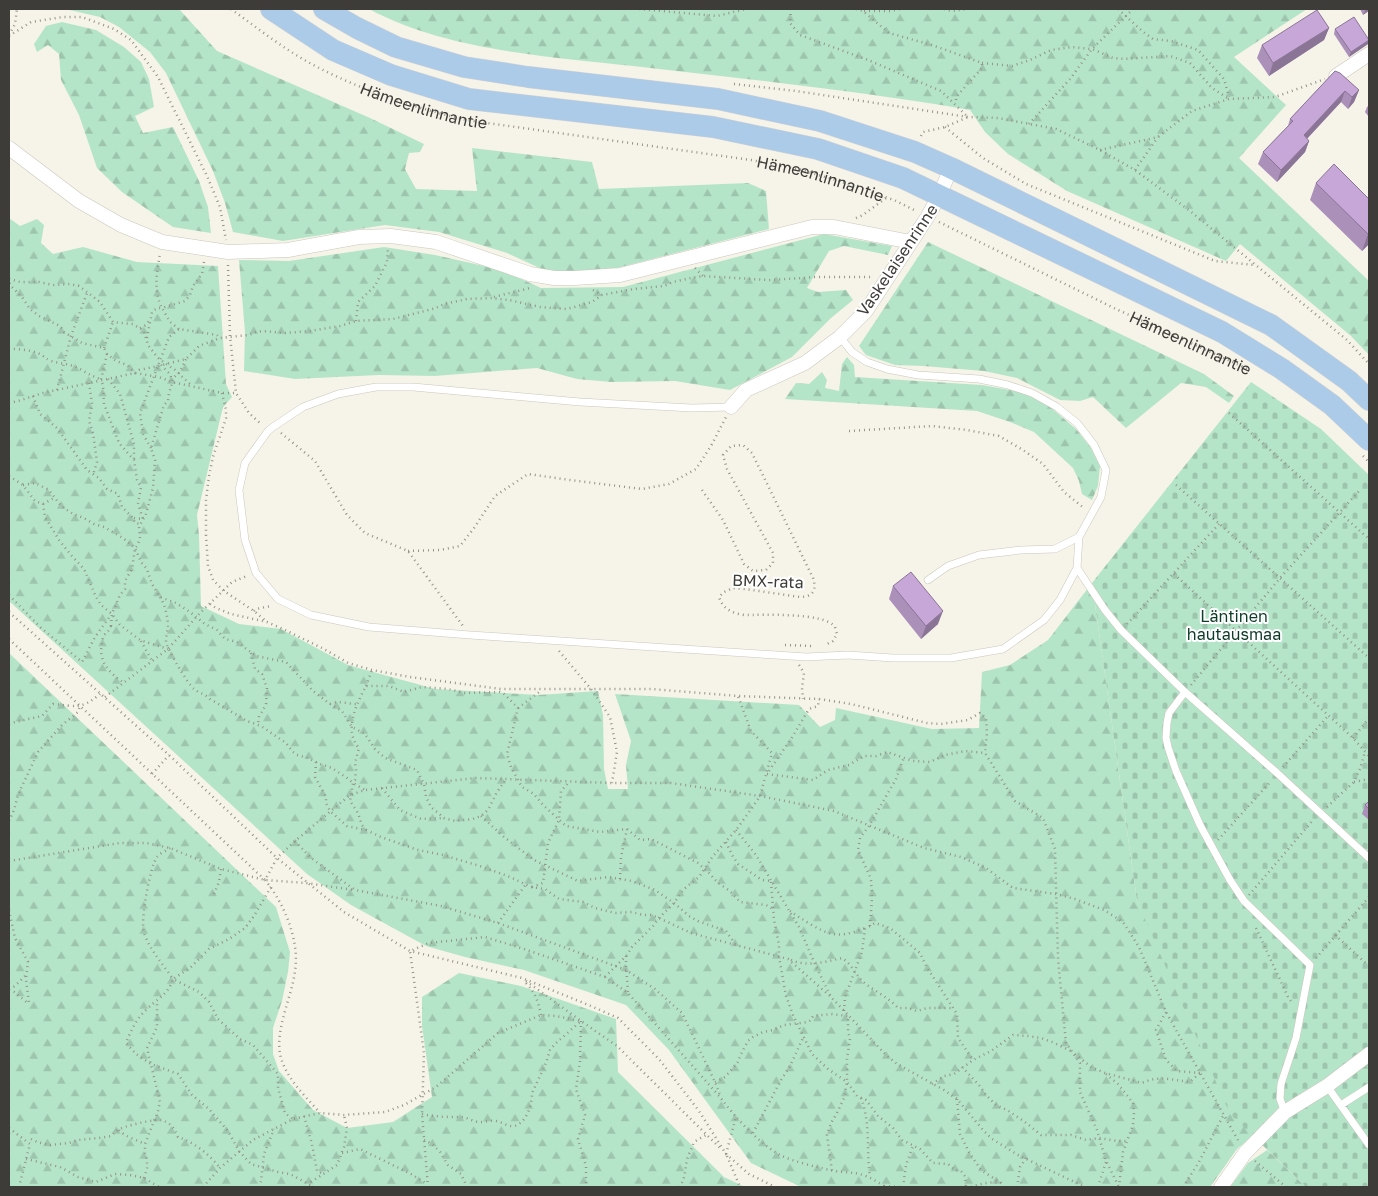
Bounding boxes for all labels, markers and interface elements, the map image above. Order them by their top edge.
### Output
street label: Hämeenlinnantie [357,78,489,133]
street label: Hämeenlinnantie [755,151,887,206]
street label: Vaskelaisenrinne [852,200,942,320]
street label: Hämeenlinnantie [1126,307,1254,379]
street label: BMX-rata [732,570,804,592]
park label: Läntinen hautausmaa [1187,606,1281,644]

